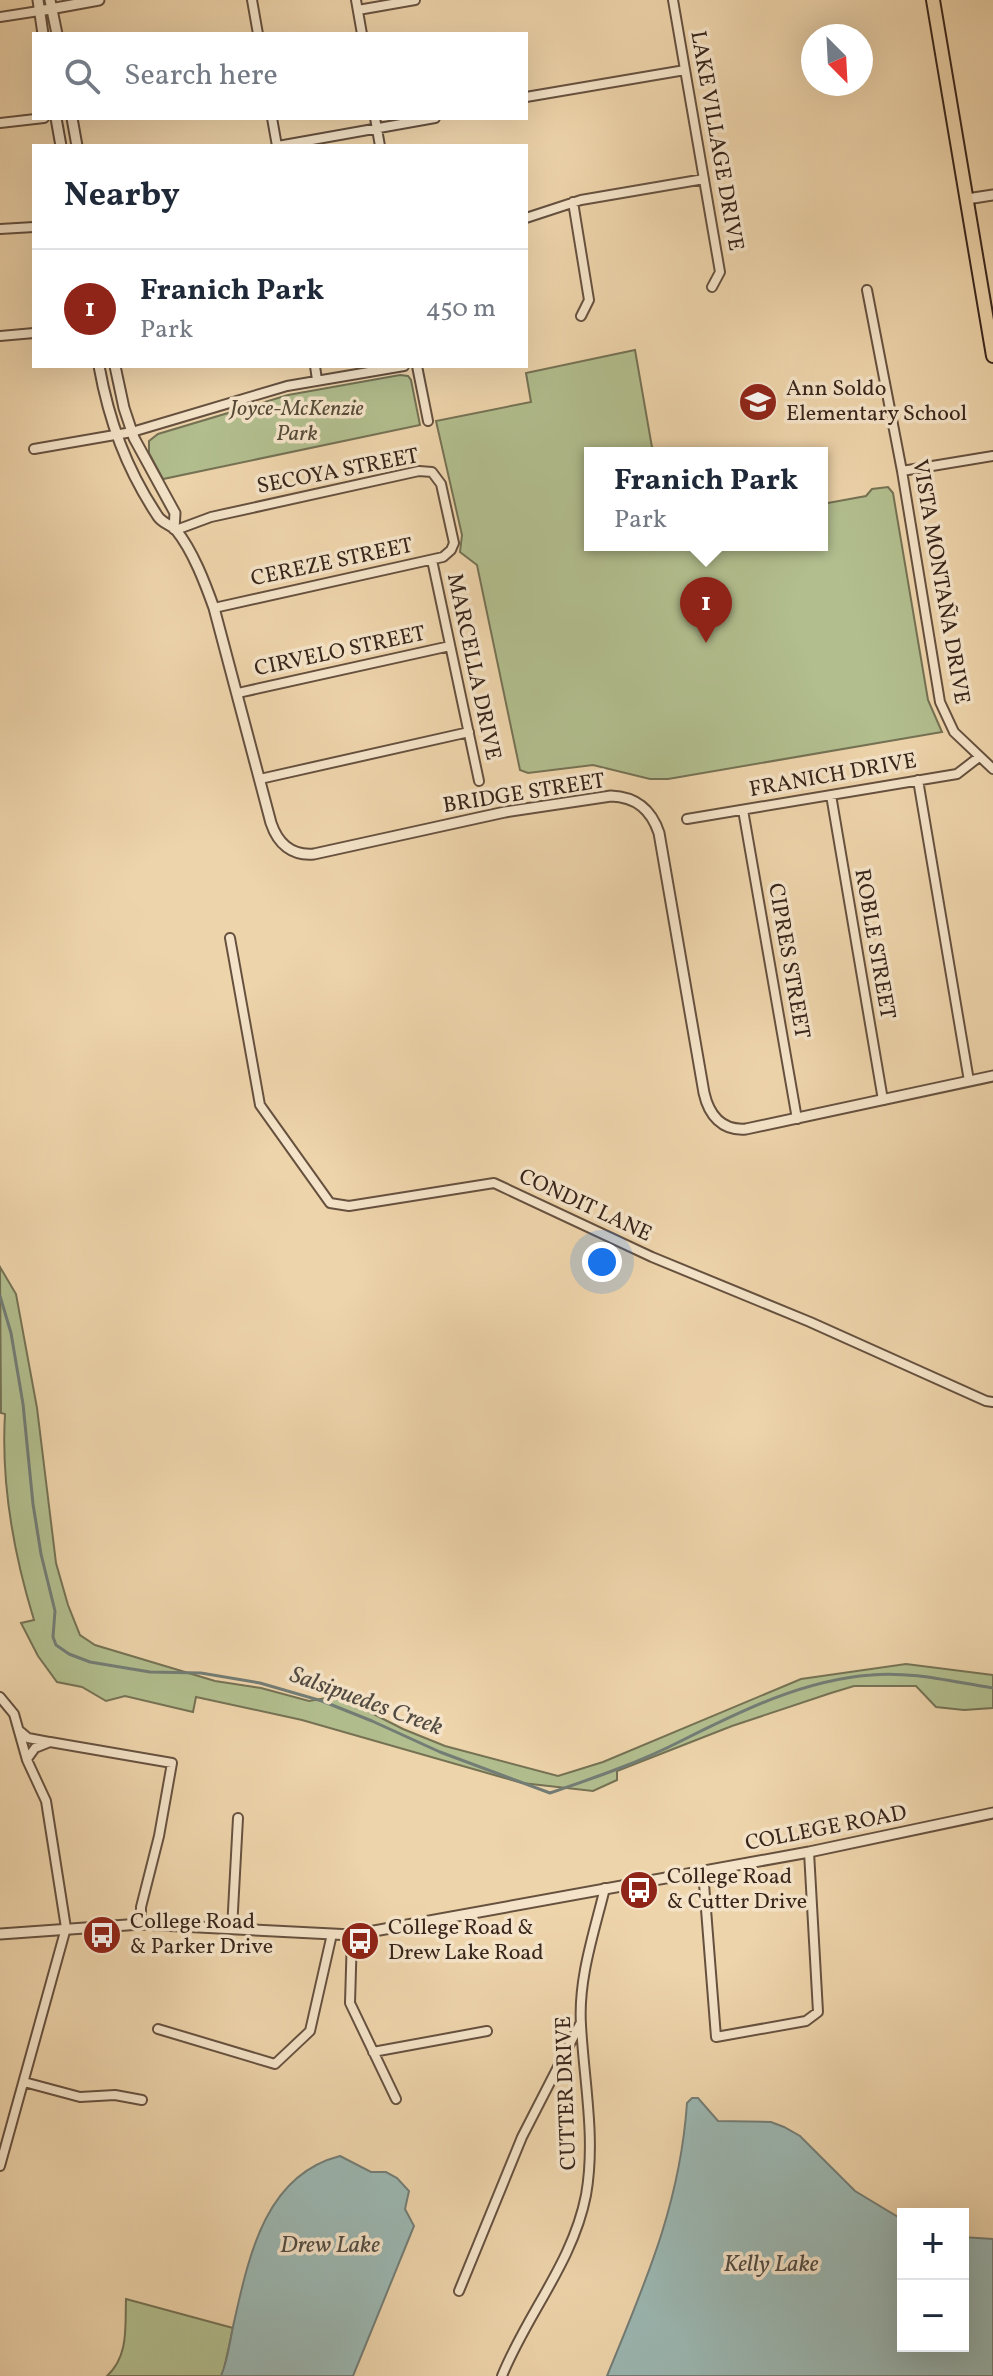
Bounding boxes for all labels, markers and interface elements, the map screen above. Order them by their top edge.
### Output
north arrow [801,24,873,96]
street label: LAKE VILLAGE DRIVE [681,28,751,254]
search box [32,32,528,120]
icon: search [60,54,104,98]
text: Search here [124,55,278,97]
text: Nearby [64,173,180,220]
text: Franich Park [140,270,324,312]
text: 1 [85,291,95,327]
text: 450 m [425,291,496,327]
text: Park [140,312,193,348]
place label: Ann Soldo Elementary School [786,374,967,430]
school or university icon: Ann Soldo Elementary School [737,381,779,423]
park label: Joyce-McKenzie Park [228,394,364,450]
street label: SECOYA STREET [254,441,422,503]
popup [584,447,828,551]
street label: VISTA MONTAÑA DRIVE [903,457,977,707]
text: Franich Park [614,460,798,502]
text: Park [614,502,667,538]
street label: CEREZE STREET [248,531,416,595]
street label: MARCELLA DRIVE [438,571,508,763]
pin: 1 [680,577,732,643]
street label: CIRVELO STREET [252,619,429,685]
street label: FRANICH DRIVE [747,746,919,806]
street label: BRIDGE STREET [441,766,607,822]
street label: ROBLE STREET [846,866,903,1022]
street label: CIPRES STREET [759,881,817,1041]
street label: CONDIT LANE [513,1162,657,1250]
your location [582,1242,622,1282]
water label: Salsipuedes Creek [285,1659,447,1745]
street label: COLLEGE ROAD [743,1798,909,1860]
place label: College Road & Cutter Drive [667,1862,807,1918]
bus stop icon: College Road & Cutter Drive [618,1869,660,1911]
place label: College Road & Parker Drive [130,1907,273,1963]
place label: College Road & Drew Lake Road [388,1913,544,1969]
bus stop icon: College Road & Parker Drive [81,1914,123,1956]
bus stop icon: College Road & Drew Lake Road [339,1920,381,1962]
street label: CUTTER DRIVE [549,2015,585,2171]
map controls [897,2208,969,2352]
button: + [897,2208,969,2280]
water label: Drew Lake [280,2229,380,2263]
water label: Kelly Lake [723,2248,819,2282]
button: − [897,2280,969,2352]

